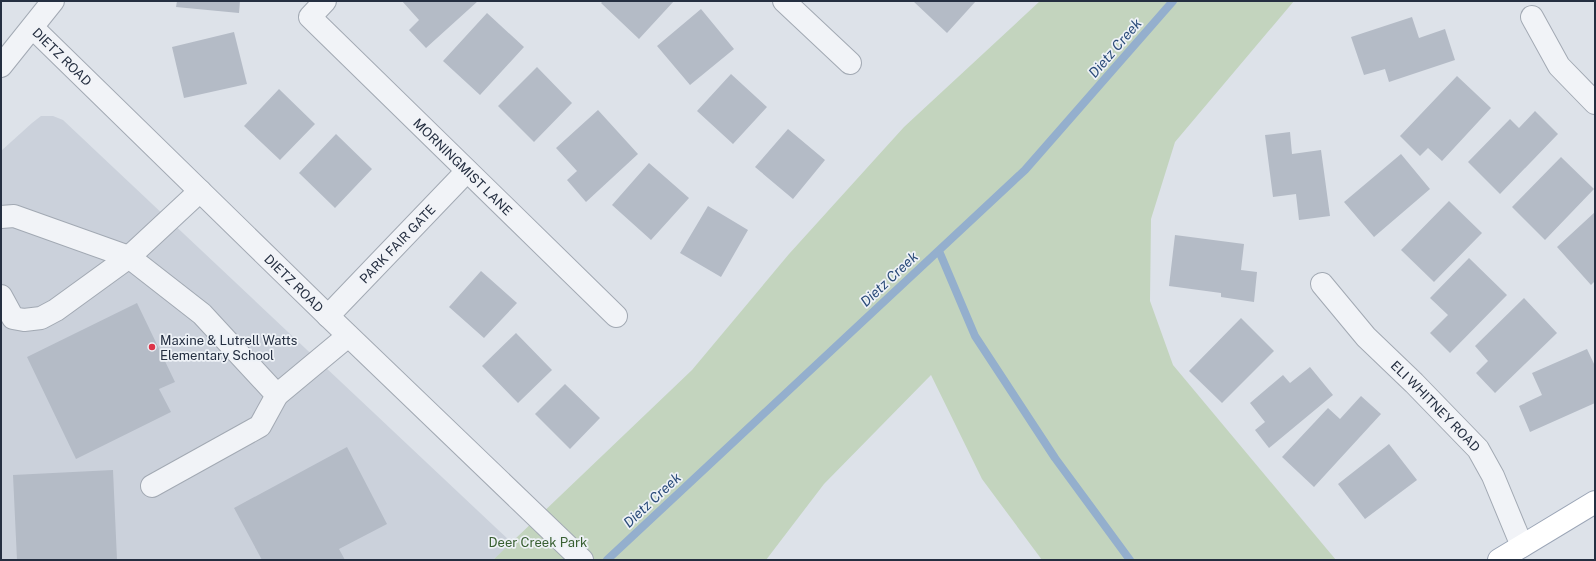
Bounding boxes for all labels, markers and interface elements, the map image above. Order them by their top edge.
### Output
water label: Dietz Creek [1085,15,1145,81]
street label: DIETZ ROAD [30,25,95,89]
street label: MORNINGMIST LANE [411,115,516,218]
street label: PARK FAIR GATE [356,202,438,286]
water label: Dietz Creek [857,248,921,310]
street label: DIETZ ROAD [262,251,327,315]
place label: Maxine & Lutrell Watts Elementary School [160,333,297,363]
marker: Maxine & Lutrell Watts Elementary School [147,342,157,352]
street label: ELI WHITNEY ROAD [1388,358,1484,454]
water label: Dietz Creek [620,469,684,531]
park label: Deer Creek Park [489,535,587,550]

